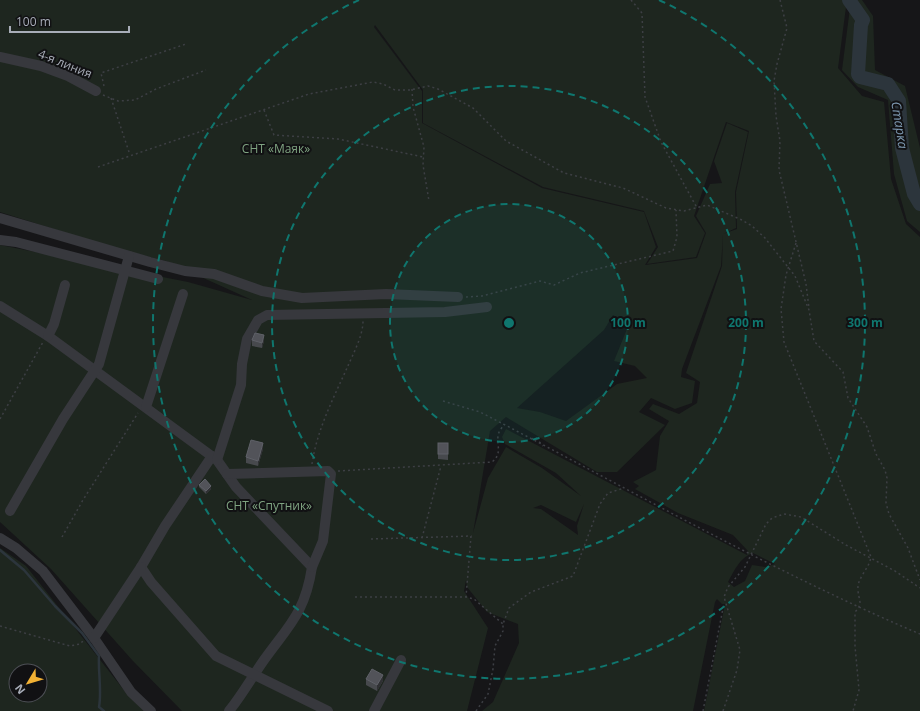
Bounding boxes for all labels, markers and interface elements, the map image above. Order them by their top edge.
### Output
scale bar [10,8,129,34]
text: 100 m [16,13,51,30]
street label: 4-я линия [36,45,95,82]
water label: Старка [887,100,913,150]
park label: СНТ «Маяк» [242,140,310,157]
text: 100 m [610,314,646,331]
text: 200 m [728,314,764,331]
text: 300 m [847,314,883,331]
centre of rings [502,316,516,330]
park label: СНТ «Спутник» [226,497,312,514]
north arrow [8,663,48,703]
text: N [11,681,28,698]

